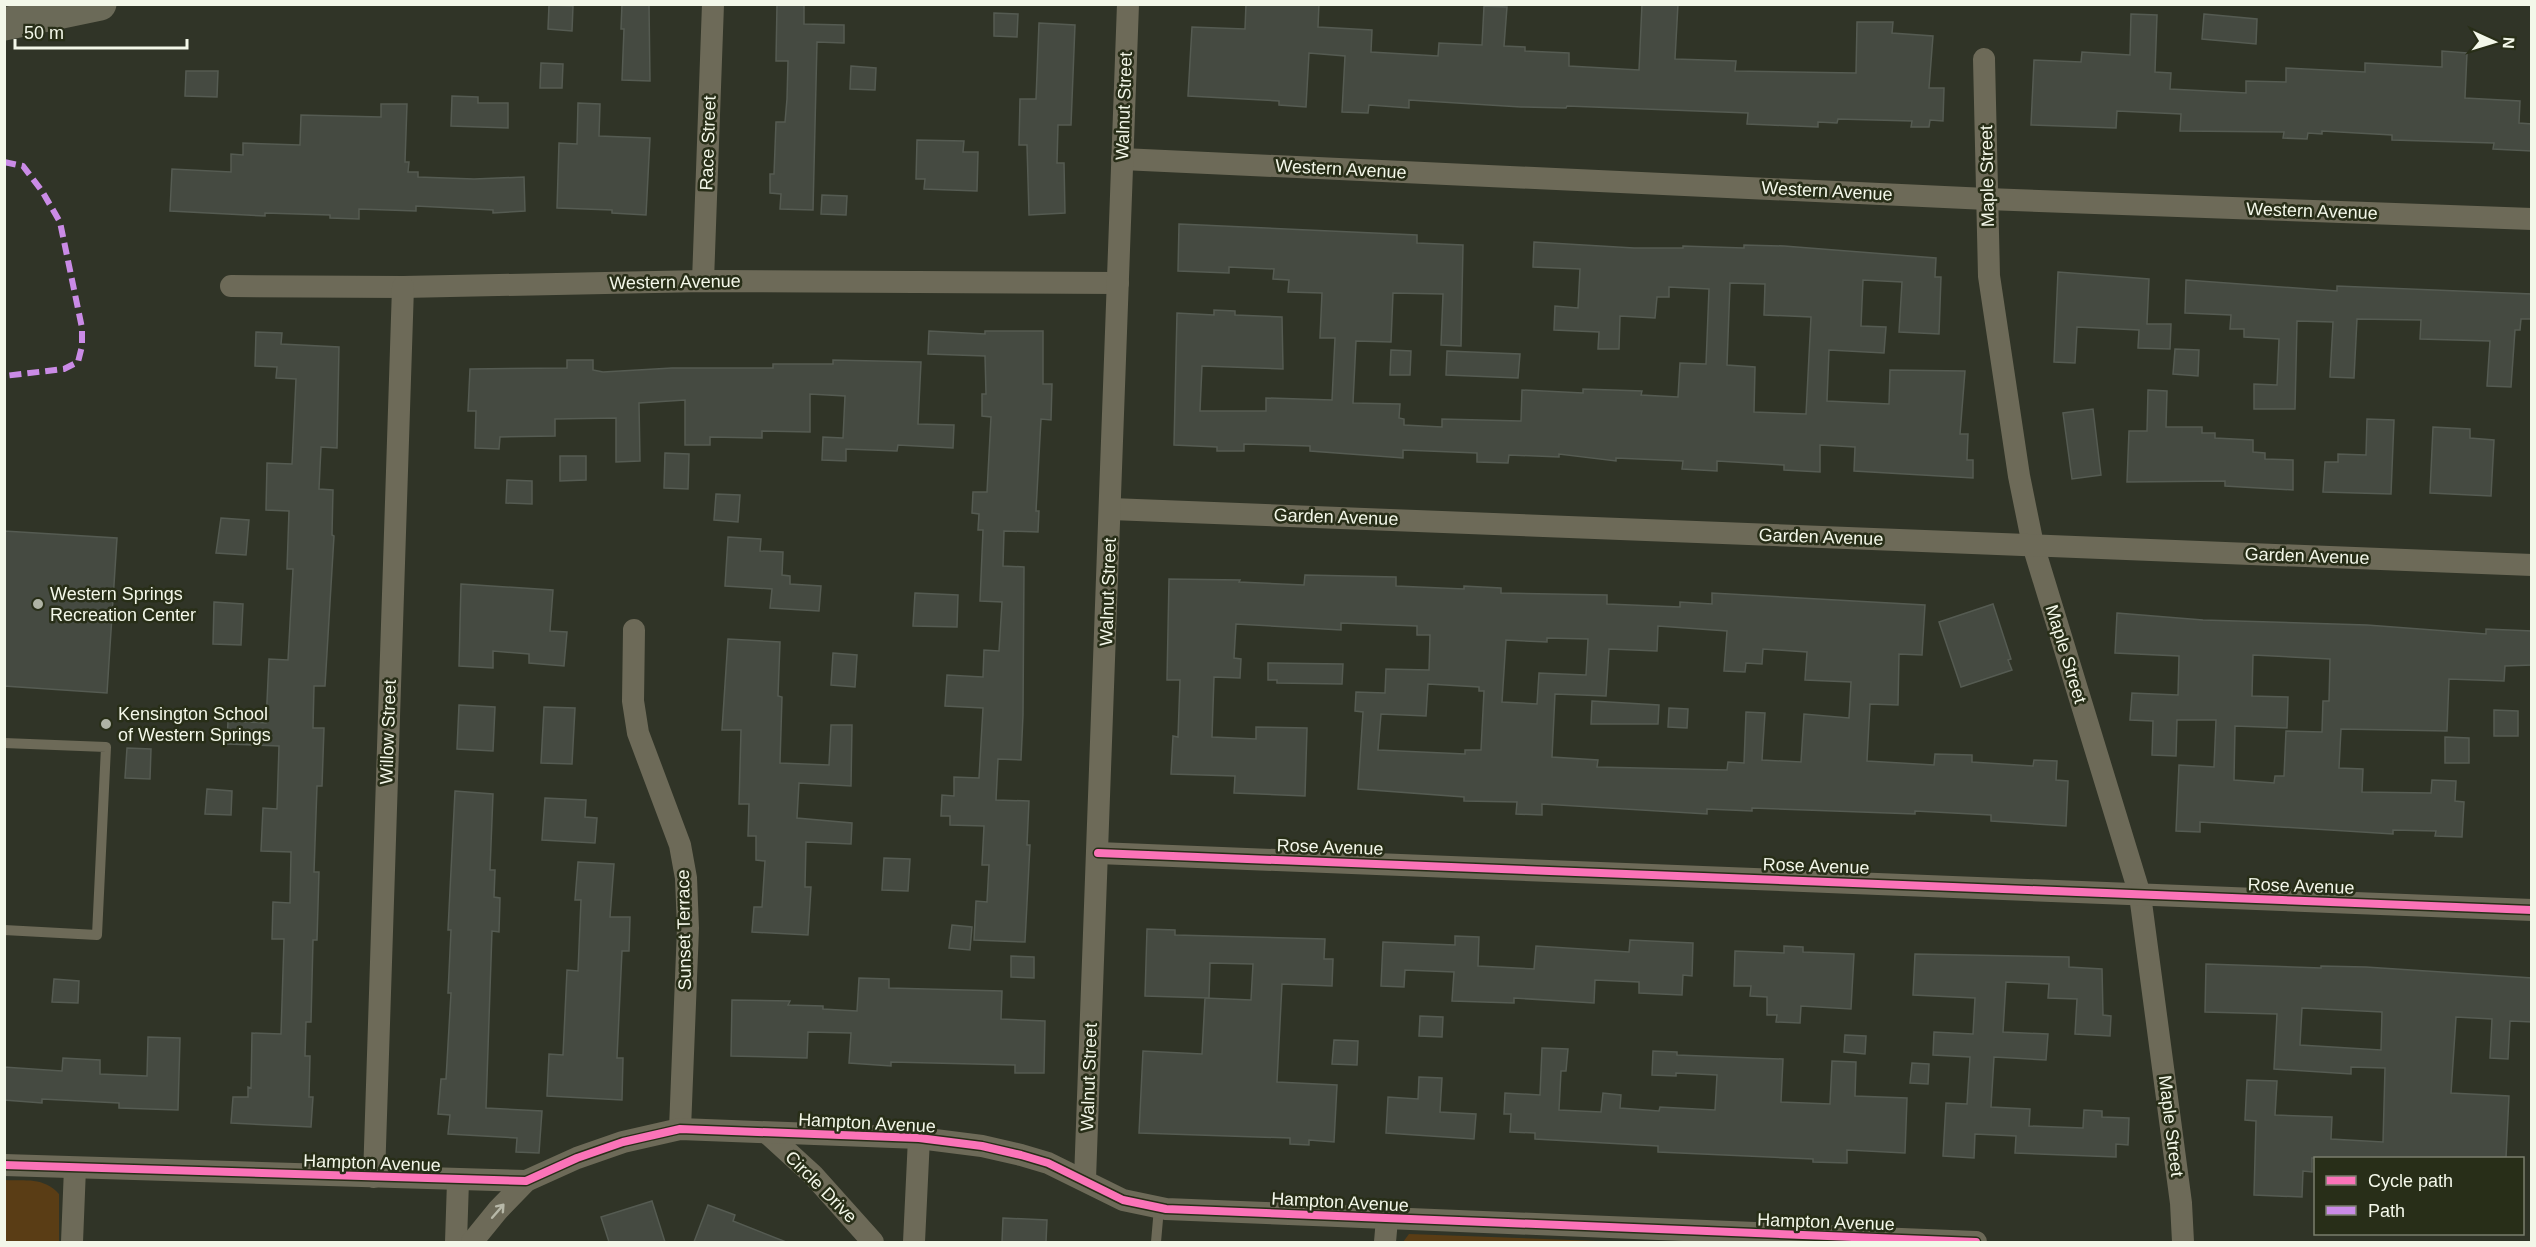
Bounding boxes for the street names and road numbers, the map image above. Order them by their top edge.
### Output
street label: Walnut Street [1112,51,1136,161]
street label: Race Street [696,95,720,191]
street label: Maple Street [1976,125,1998,227]
street label: Western Avenue [1275,156,1407,182]
street label: Western Avenue [1761,178,1893,204]
street label: Western Avenue [2246,199,2378,223]
street label: Western Avenue [609,271,741,293]
street label: Garden Avenue [1273,505,1399,529]
street label: Garden Avenue [1758,525,1884,549]
street label: Walnut Street [1096,537,1120,647]
street label: Garden Avenue [2244,544,2370,568]
street label: Maple Street [2042,602,2090,706]
street label: Willow Street [376,679,400,785]
street label: Rose Avenue [1276,835,1384,859]
street label: Rose Avenue [1762,854,1870,878]
street label: Sunset Terrace [673,869,695,991]
street label: Rose Avenue [2247,874,2355,898]
street label: Walnut Street [1077,1022,1101,1132]
street label: Maple Street [2155,1074,2187,1178]
street label: Hampton Avenue [798,1109,936,1137]
street label: Circle Drive [781,1147,861,1227]
street label: Hampton Avenue [303,1151,441,1175]
street label: Hampton Avenue [1271,1188,1409,1216]
street label: Hampton Avenue [1757,1210,1895,1234]

